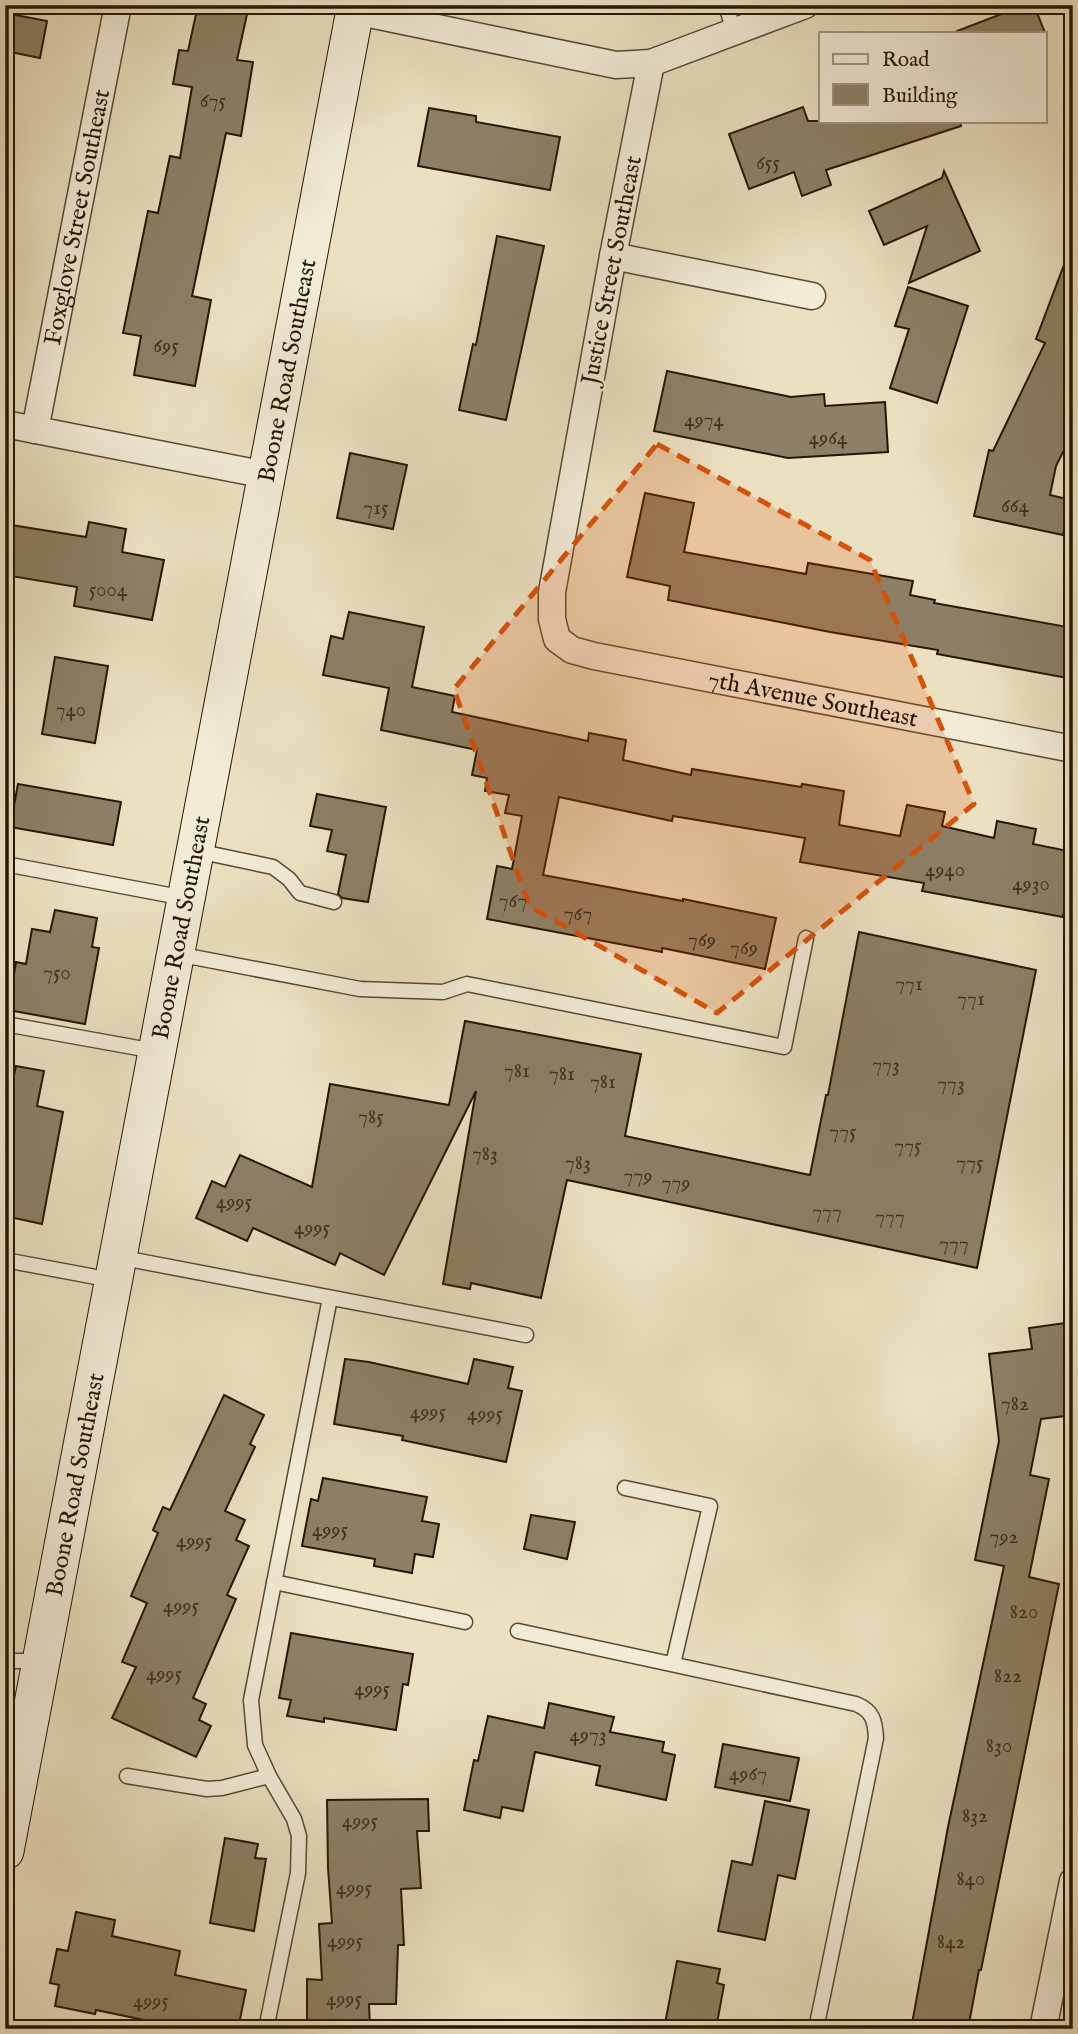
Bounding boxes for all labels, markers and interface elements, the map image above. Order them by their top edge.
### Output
legend [819,32,1046,122]
text: Road [882,47,930,74]
text: Building [882,83,958,110]
street label: Foxglove Street Southeast [38,87,118,348]
house number: 675 [200,88,227,115]
house number: 655 [756,150,780,177]
street label: Justice Street Southeast [574,153,650,390]
street label: Boone Road Southeast [252,256,324,485]
house number: 695 [153,333,179,360]
house number: 4974 [684,407,724,434]
house number: 4964 [809,425,848,452]
house number: 664 [1001,493,1030,520]
house number: 715 [363,495,389,522]
house number: 5004 [89,577,128,604]
street label: 7th Avenue Southeast [705,665,920,736]
house number: 740 [56,697,86,724]
street label: Boone Road Southeast [146,813,218,1042]
house number: 4940 [925,857,965,884]
house number: 4930 [1012,871,1050,898]
house number: 767 [499,888,527,915]
house number: 767 [564,901,592,928]
house number: 769 [688,927,716,954]
house number: 769 [730,935,758,962]
house number: 750 [43,960,71,987]
house number: 771 [895,971,923,998]
house number: 771 [957,986,985,1013]
house number: 773 [872,1052,900,1079]
house number: 781 [504,1058,530,1085]
house number: 781 [549,1061,575,1088]
house number: 781 [590,1069,616,1096]
house number: 773 [937,1071,965,1098]
house number: 785 [358,1104,384,1131]
house number: 775 [829,1119,857,1146]
house number: 775 [894,1133,922,1160]
house number: 783 [472,1141,498,1168]
house number: 783 [565,1150,591,1177]
house number: 775 [956,1150,984,1177]
house number: 779 [624,1163,652,1190]
house number: 779 [662,1170,690,1197]
house number: 4995 [216,1189,253,1216]
house number: 777 [812,1199,842,1226]
house number: 777 [875,1204,905,1231]
house number: 4995 [294,1215,331,1242]
house number: 777 [939,1231,969,1258]
street label: Boone Road Southeast [40,1370,113,1599]
house number: 782 [1001,1391,1029,1418]
house number: 4995 [410,1399,447,1426]
house number: 4995 [467,1401,504,1428]
house number: 4995 [312,1517,349,1544]
house number: 792 [990,1524,1019,1551]
house number: 4995 [176,1528,213,1555]
house number: 4995 [163,1593,200,1620]
house number: 820 [1010,1599,1038,1626]
house number: 4995 [146,1661,183,1688]
house number: 822 [994,1663,1022,1690]
house number: 4995 [354,1676,391,1703]
house number: 4973 [569,1722,607,1749]
house number: 830 [986,1733,1012,1760]
house number: 4967 [729,1761,767,1788]
house number: 832 [962,1803,988,1830]
house number: 4995 [342,1808,379,1835]
house number: 840 [957,1866,985,1893]
house number: 4995 [336,1875,373,1902]
house number: 4995 [327,1928,364,1955]
house number: 842 [937,1929,965,1956]
house number: 4995 [326,1986,363,2013]
house number: 4995 [133,1988,170,2015]

